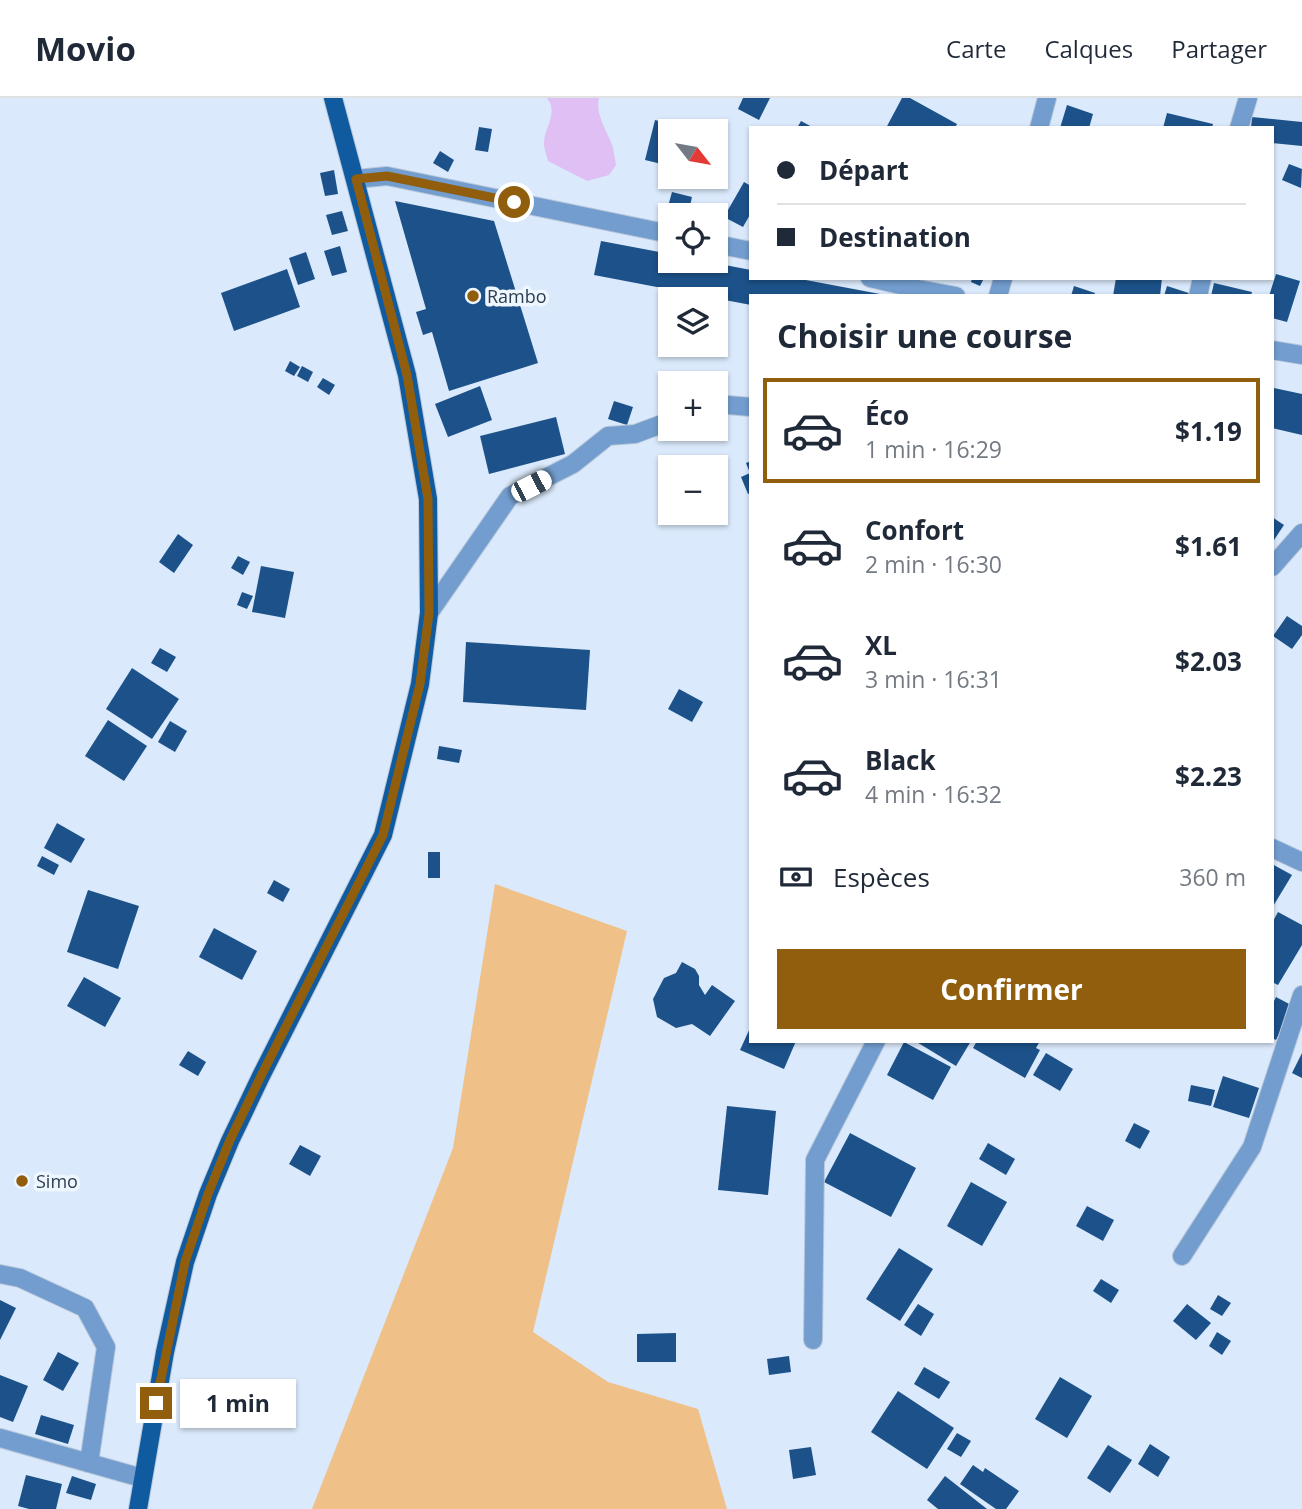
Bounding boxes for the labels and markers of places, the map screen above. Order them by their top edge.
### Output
place label: Rambo [487,284,547,308]
marker: Rambo [465,288,481,304]
place label: Simo [36,1169,78,1193]
marker: Simo [14,1173,30,1189]

